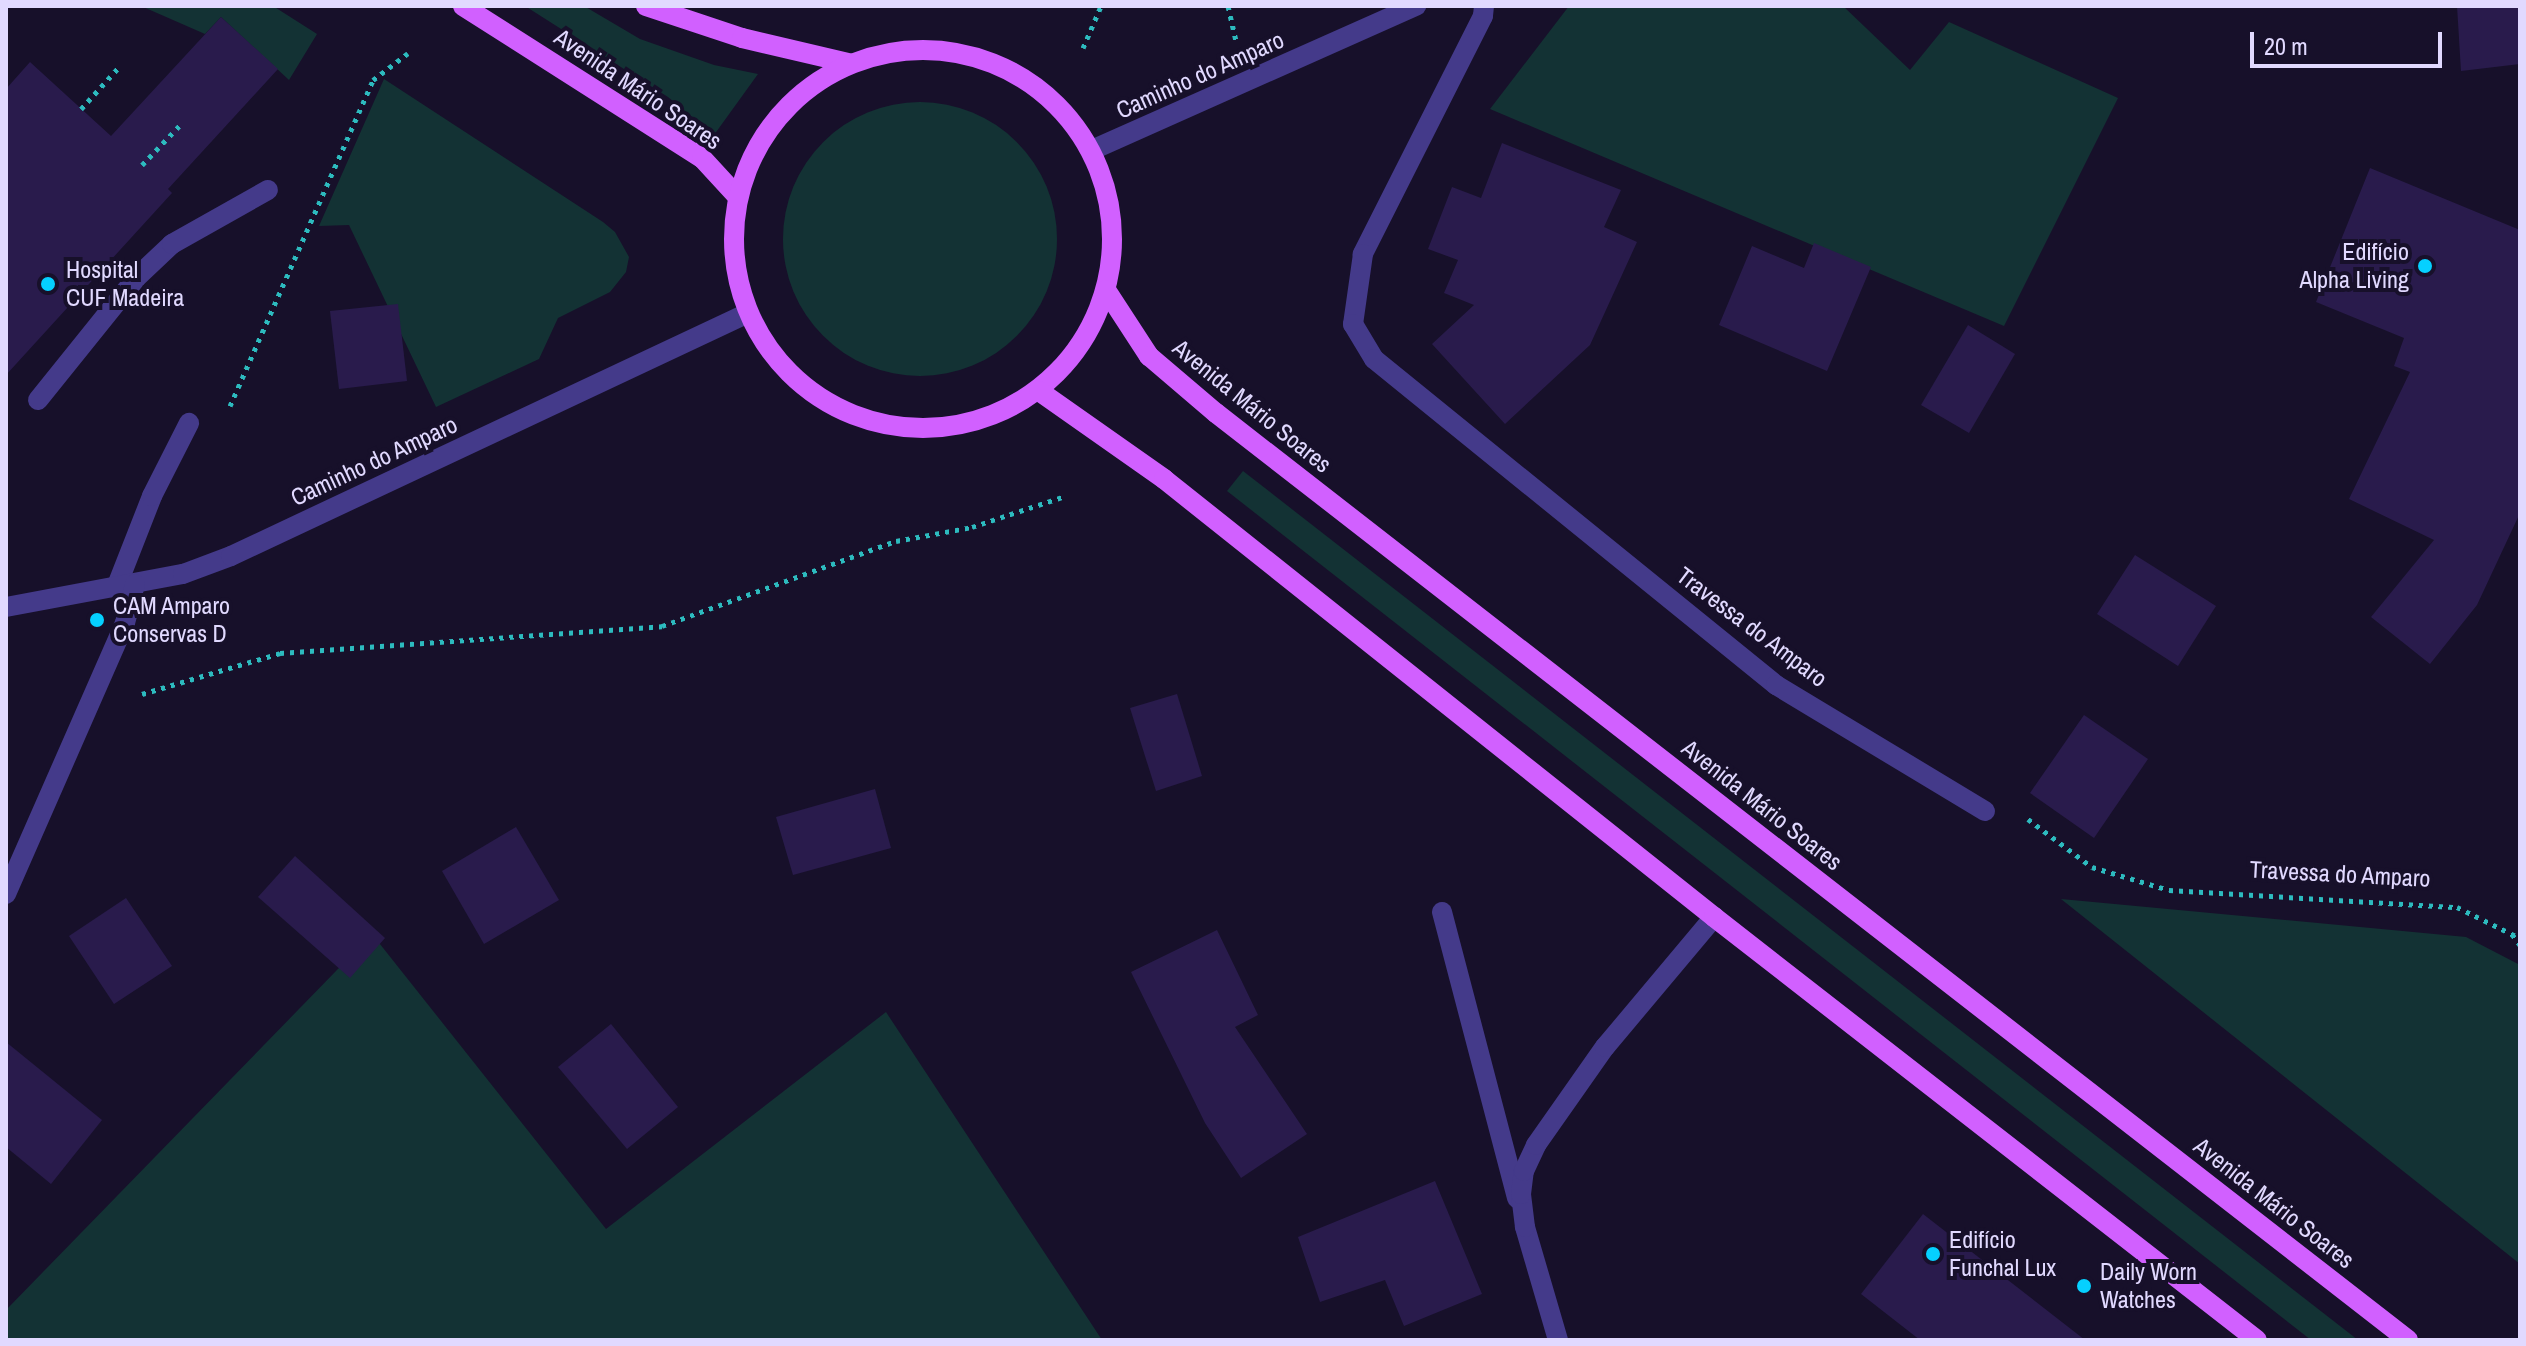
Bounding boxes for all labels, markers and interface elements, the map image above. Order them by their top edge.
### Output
scale bar [2254,16,2446,66]
street label: Avenida Mário Soares [549,22,727,156]
street label: Caminho do Amparo [1111,25,1289,125]
text: 20 m [2264,30,2308,62]
place label: Edifício Alpha Living [2300,238,2409,294]
place label: Hospital CUF Madeira [66,256,184,312]
marker: Edifício Alpha Living [2416,257,2434,275]
marker: Hospital CUF Madeira [37,273,59,295]
street label: Avenida Mário Soares [1167,333,1337,479]
street label: Caminho do Amparo [286,410,462,512]
street label: Travessa do Amparo [1671,561,1833,693]
place label: CAM Amparo Conservas D [113,592,231,648]
marker: CAM Amparo Conservas D [88,611,106,629]
street label: Avenida Mário Soares [1676,733,1848,877]
street label: Travessa do Amparo [2248,855,2432,893]
street label: Avenida Mário Soares [2188,1131,2360,1275]
place label: Edifício Funchal Lux [1949,1226,2056,1282]
marker: Edifício Funchal Lux [1924,1245,1942,1263]
place label: Daily Worn Watches [2100,1258,2197,1314]
marker: Daily Worn Watches [2075,1277,2093,1295]

